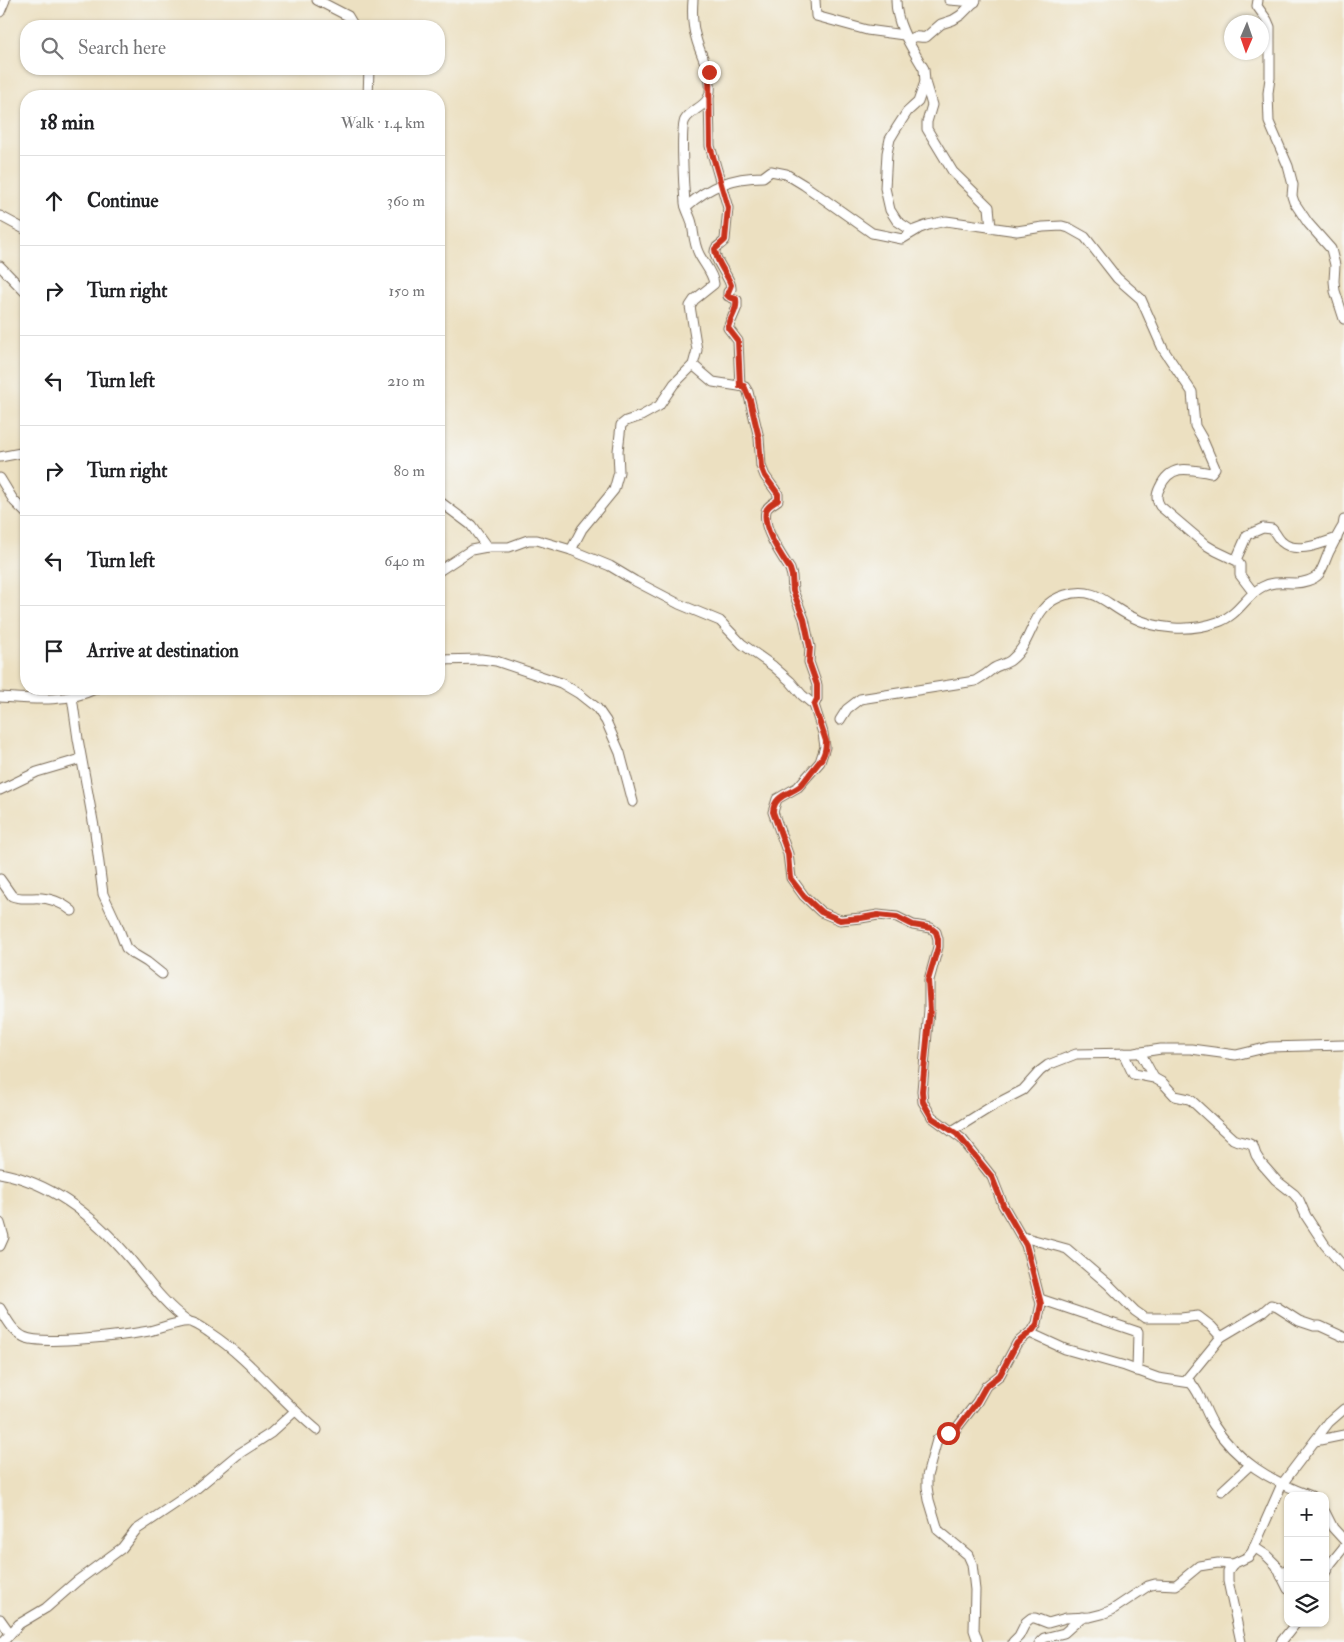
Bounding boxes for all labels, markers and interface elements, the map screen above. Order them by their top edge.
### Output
north arrow [1224,15,1269,60]
search box [20,20,445,75]
icon: search [38,34,66,62]
text: Search here [78,36,166,60]
route end [698,61,721,84]
text: 18 min [40,109,94,136]
text: Walk · 1.4 km [341,113,425,133]
icon: ahead [40,187,68,215]
text: Continue [87,189,158,213]
text: 360 m [387,191,425,211]
icon: right [40,277,68,305]
text: Turn right [87,279,167,303]
text: 150 m [388,281,425,301]
icon: left [40,367,68,395]
text: Turn left [87,369,155,393]
text: 210 m [387,371,425,391]
icon: right [40,457,68,485]
text: Turn right [87,459,167,483]
text: 80 m [394,461,425,481]
icon: left [40,547,68,575]
text: Turn left [87,549,155,573]
text: 640 m [384,551,425,571]
icon: arrive [40,637,68,665]
text: Arrive at destination [87,639,239,663]
route start [937,1422,960,1445]
map controls [1284,1492,1329,1627]
button: + [1284,1492,1329,1537]
button: − [1284,1537,1329,1582]
button: layers [1284,1582,1329,1627]

